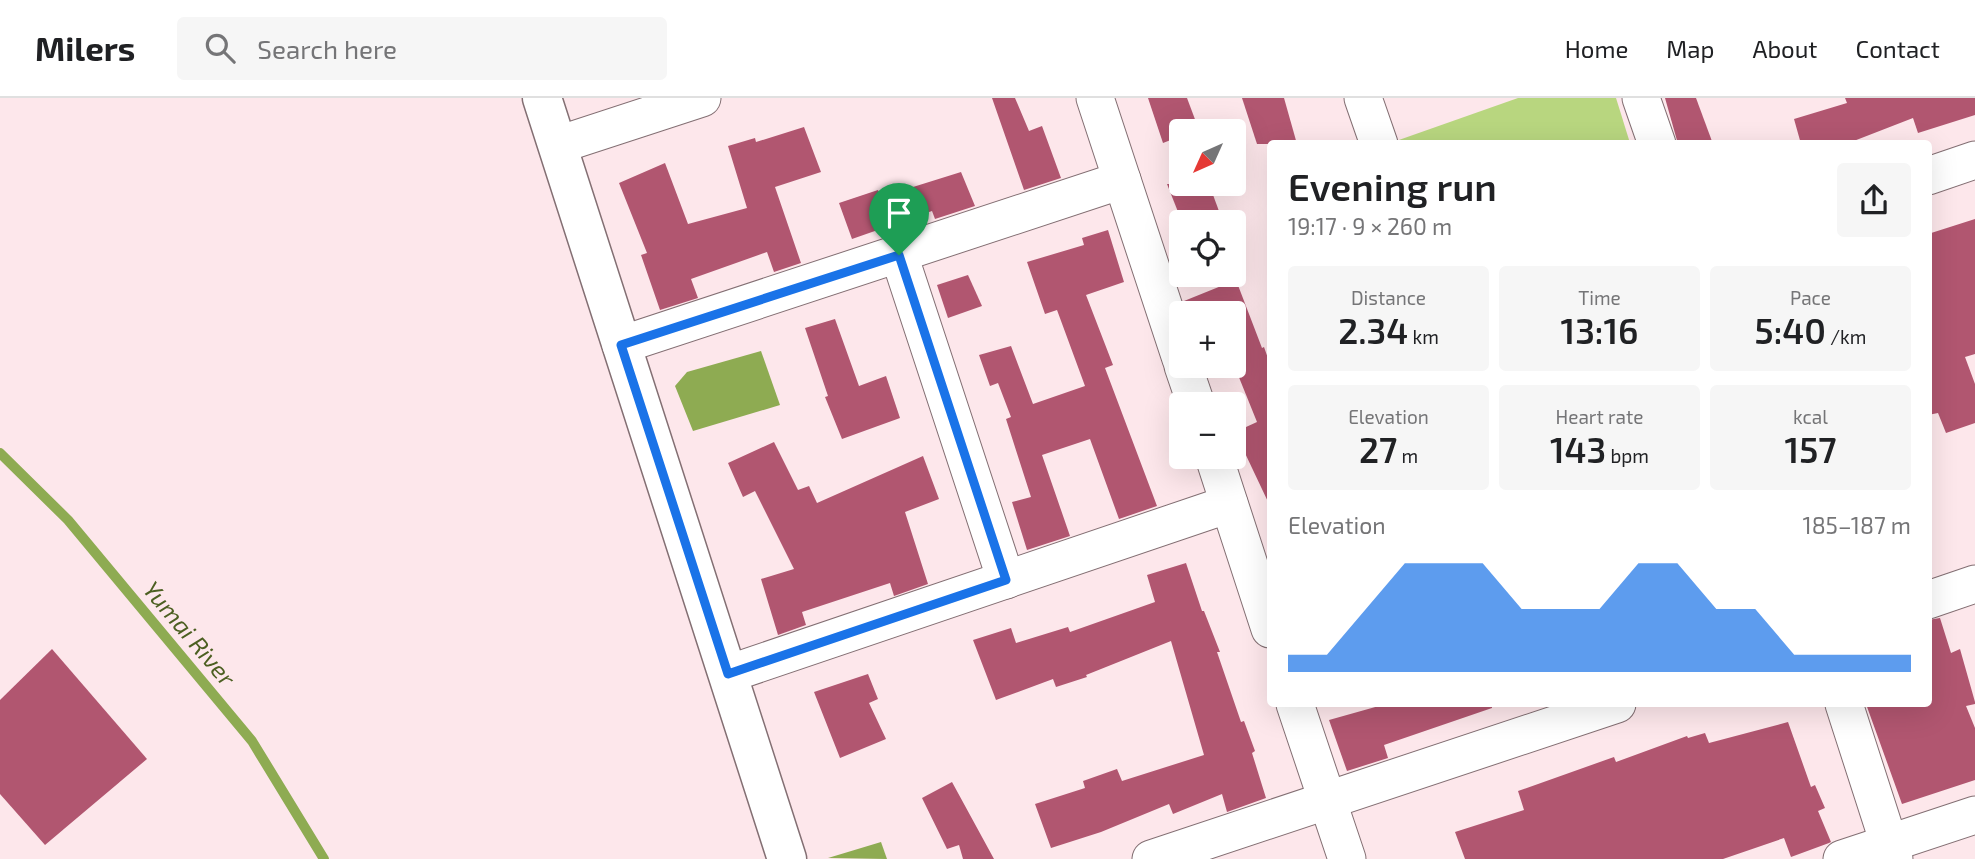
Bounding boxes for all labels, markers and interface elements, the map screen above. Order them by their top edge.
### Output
search box [177,17,667,80]
text: Milers [35,28,135,68]
icon: search [201,29,239,67]
text: Search here [257,33,397,64]
text: Home [1565,34,1628,63]
text: Map [1666,34,1714,63]
text: About [1752,34,1818,63]
text: Contact [1856,34,1940,63]
north arrow [1169,119,1246,196]
map controls [1169,119,1246,469]
text: Evening run [1288,163,1497,209]
button: share [1837,163,1911,237]
pin [869,183,929,255]
icon: arrive [880,194,918,232]
button: locate [1169,210,1246,287]
text: 19:17 · 9 × 260 m [1288,212,1452,240]
text: Distance [1351,286,1426,309]
text: Time [1578,286,1621,309]
text: Pace [1790,286,1831,309]
button: + [1169,301,1246,378]
text: 2.34 [1338,309,1408,351]
text: 13:16 [1561,309,1638,351]
text: 5:40 [1755,309,1826,351]
text: km [1408,325,1439,348]
text: /km [1826,325,1866,348]
button: − [1169,392,1246,469]
text: Elevation [1348,405,1429,428]
text: Heart rate [1556,405,1643,428]
text: kcal [1793,405,1828,428]
text: 27 [1359,428,1397,470]
text: 143 [1550,428,1606,470]
text: 157 [1785,428,1836,470]
text: m [1397,444,1418,467]
text: bpm [1606,444,1649,467]
text: Elevation [1288,511,1386,539]
text: 185–187 m [1803,511,1911,539]
water label: Yumai River [138,575,242,692]

